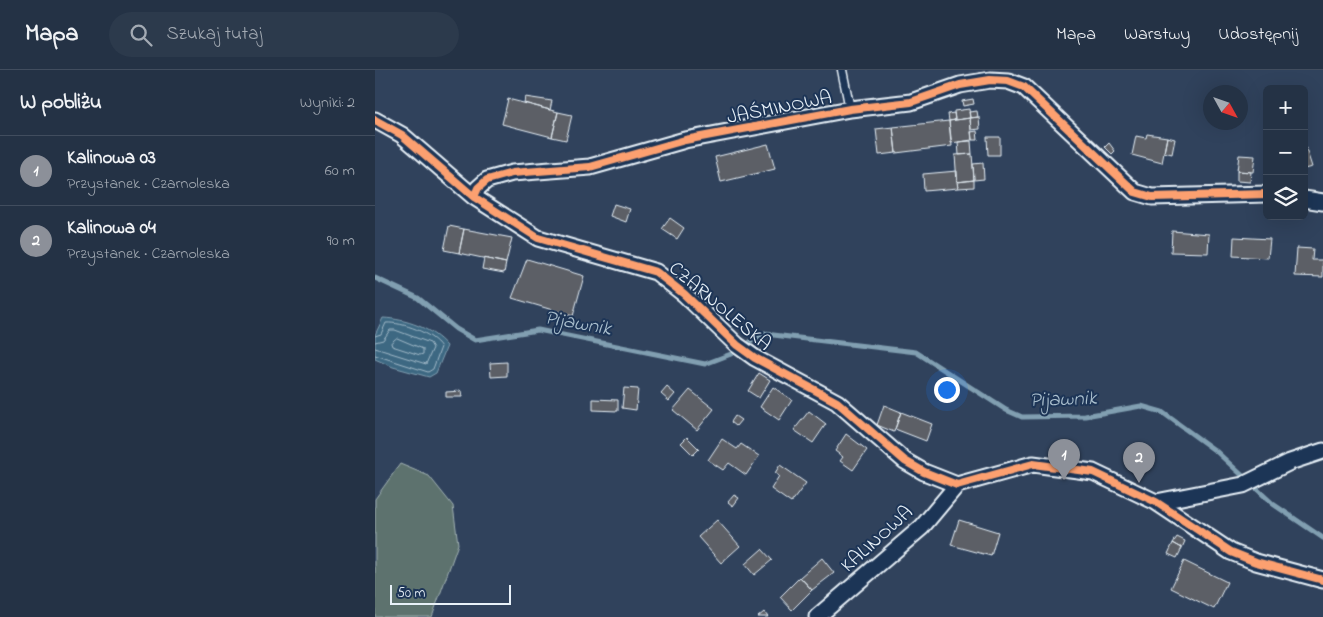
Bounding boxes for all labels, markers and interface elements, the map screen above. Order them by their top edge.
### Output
search box [109,12,459,57]
text: Mapa [25,17,79,52]
icon: search [127,21,155,49]
text: Szukaj tutaj [167,21,262,48]
text: Mapa [1056,22,1096,48]
text: Warstwy [1124,22,1190,48]
text: Udostępnij [1218,22,1298,48]
street label: JAŚMINOWA [725,84,834,133]
north arrow [1203,85,1248,130]
map controls [1263,85,1308,220]
button: + [1263,85,1308,130]
text: W pobliżu [20,88,102,118]
text: Wyniki: 2 [300,91,355,115]
button: − [1263,130,1308,175]
text: Kalinowa 03 [67,145,156,172]
text: 1 [33,159,39,183]
text: 60 m [325,159,355,183]
text: Przystanek · Czarnoleska [67,172,230,196]
button: layers [1263,175,1308,220]
text: Kalinowa 04 [67,215,156,242]
text: 2 [32,229,40,253]
text: 90 m [327,229,355,253]
text: Przystanek · Czarnoleska [67,242,230,266]
street label: CZARNOLESKA [662,255,777,359]
water label: Pijawnik [542,303,614,345]
your location [934,377,960,403]
water label: Pijawnik [1029,384,1098,416]
pin: 1 [1048,439,1080,480]
pin: 2 [1123,442,1155,483]
street label: KALINOWA [835,499,920,580]
scale bar [390,582,511,605]
text: 50 m [397,583,425,604]

